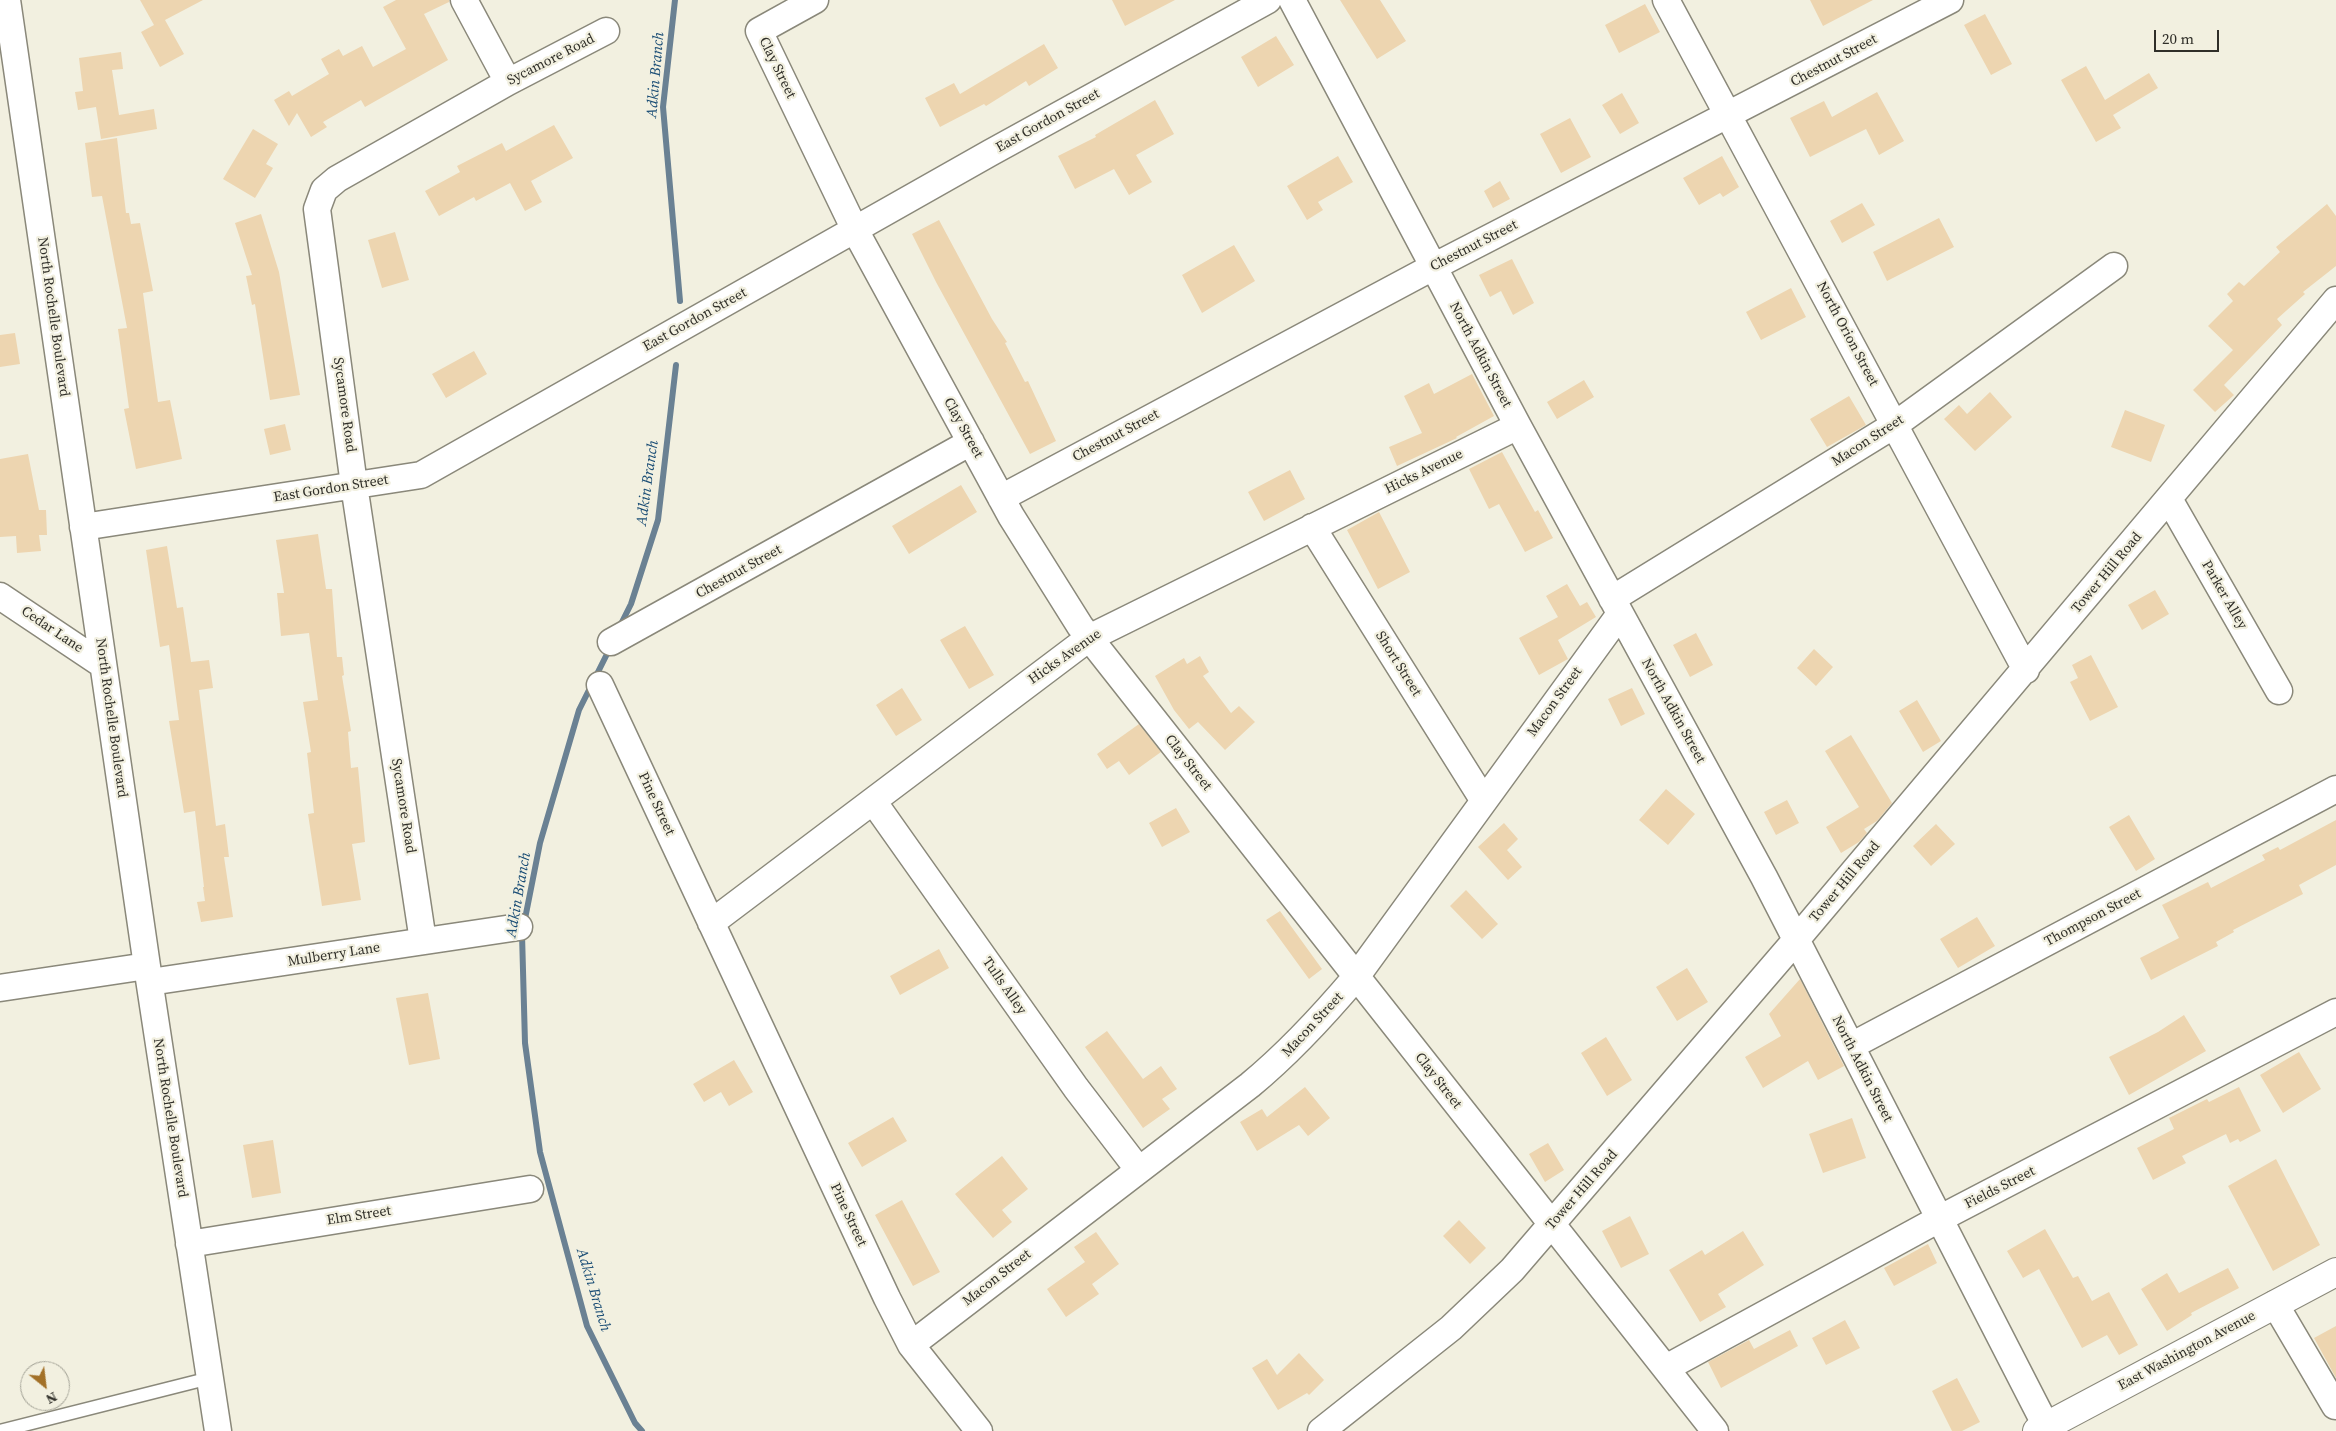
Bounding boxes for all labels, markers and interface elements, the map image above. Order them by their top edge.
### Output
scale bar [2156,20,2221,52]
text: 20 m [2162,28,2194,49]
street label: Sycamore Road [504,31,598,89]
water label: Adkin Branch [643,31,669,119]
street label: Chestnut Street [1788,31,1880,91]
street label: Clay Street [755,34,799,102]
street label: East Gordon Street [993,86,1103,156]
street label: Chestnut Street [1428,217,1520,275]
street label: North Rochelle Boulevard [33,236,73,398]
street label: North Orion Street [1812,279,1882,389]
street label: East Gordon Street [640,285,750,355]
street label: North Adkin Street [1445,299,1515,411]
street label: Sycamore Road [329,356,359,454]
street label: Clay Street [940,395,986,461]
street label: Chestnut Street [1070,406,1162,466]
street label: Macon Street [1829,412,1907,470]
water label: Adkin Branch [633,439,663,527]
street label: Hicks Avenue [1382,446,1466,498]
street label: East Gordon Street [272,472,390,506]
street label: Tower Hill Road [2068,529,2146,617]
street label: Chestnut Street [693,541,785,603]
street label: Parker Alley [2198,558,2250,632]
street label: Cedar Lane [18,603,86,657]
street label: Hicks Avenue [1025,626,1105,688]
street label: Short Street [1371,628,1425,700]
street label: North Rochelle Boulevard [91,637,131,799]
street label: North Adkin Street [1637,656,1709,766]
street label: Macon Street [1524,664,1586,740]
street label: Clay Street [1161,732,1215,794]
street label: Sycamore Road [387,757,419,855]
street label: Pine Street [634,770,678,838]
street label: Tower Hill Road [1806,838,1884,926]
water label: Adkin Branch [503,851,535,939]
street label: Thompson Street [2042,886,2144,950]
street label: Mulberry Lane [287,939,381,971]
street label: Tulls Alley [978,954,1030,1018]
street label: Macon Street [1279,989,1347,1061]
street label: North Adkin Street [1828,1013,1896,1125]
street label: North Rochelle Boulevard [149,1037,191,1199]
street label: Clay Street [1411,1050,1465,1112]
street label: Tower Hill Road [1543,1147,1621,1233]
street label: Fields Street [1962,1163,2038,1213]
street label: Pine Street [826,1181,870,1249]
street label: Elm Street [326,1203,392,1229]
water label: Adkin Branch [572,1246,614,1334]
street label: Macon Street [960,1246,1034,1310]
street label: East Washington Avenue [2115,1308,2259,1394]
north arrow [20,1361,70,1411]
text: N [42,1387,61,1409]

